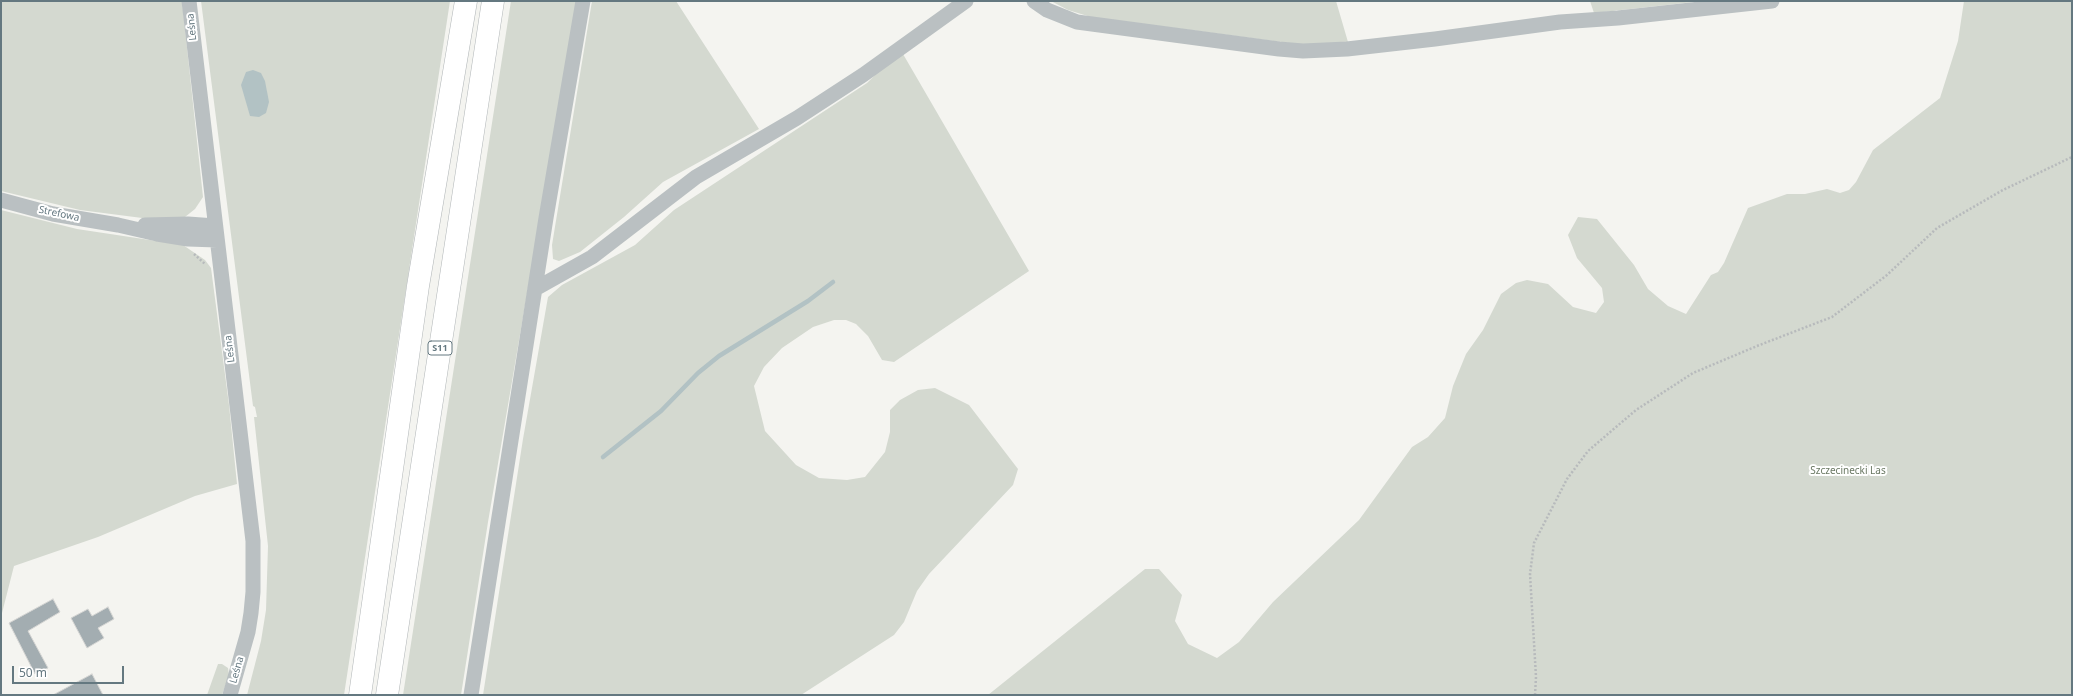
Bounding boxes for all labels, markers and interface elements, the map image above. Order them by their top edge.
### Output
street label: Leśna [185,13,199,41]
street label: Strefowa [37,204,81,224]
street label: Leśna [222,335,238,363]
road number: S11 [428,341,452,355]
park label: Szczecinecki Las [1810,465,1886,477]
street label: Leśna [227,655,247,685]
scale bar [14,658,126,684]
text: 50 m [19,664,47,681]

